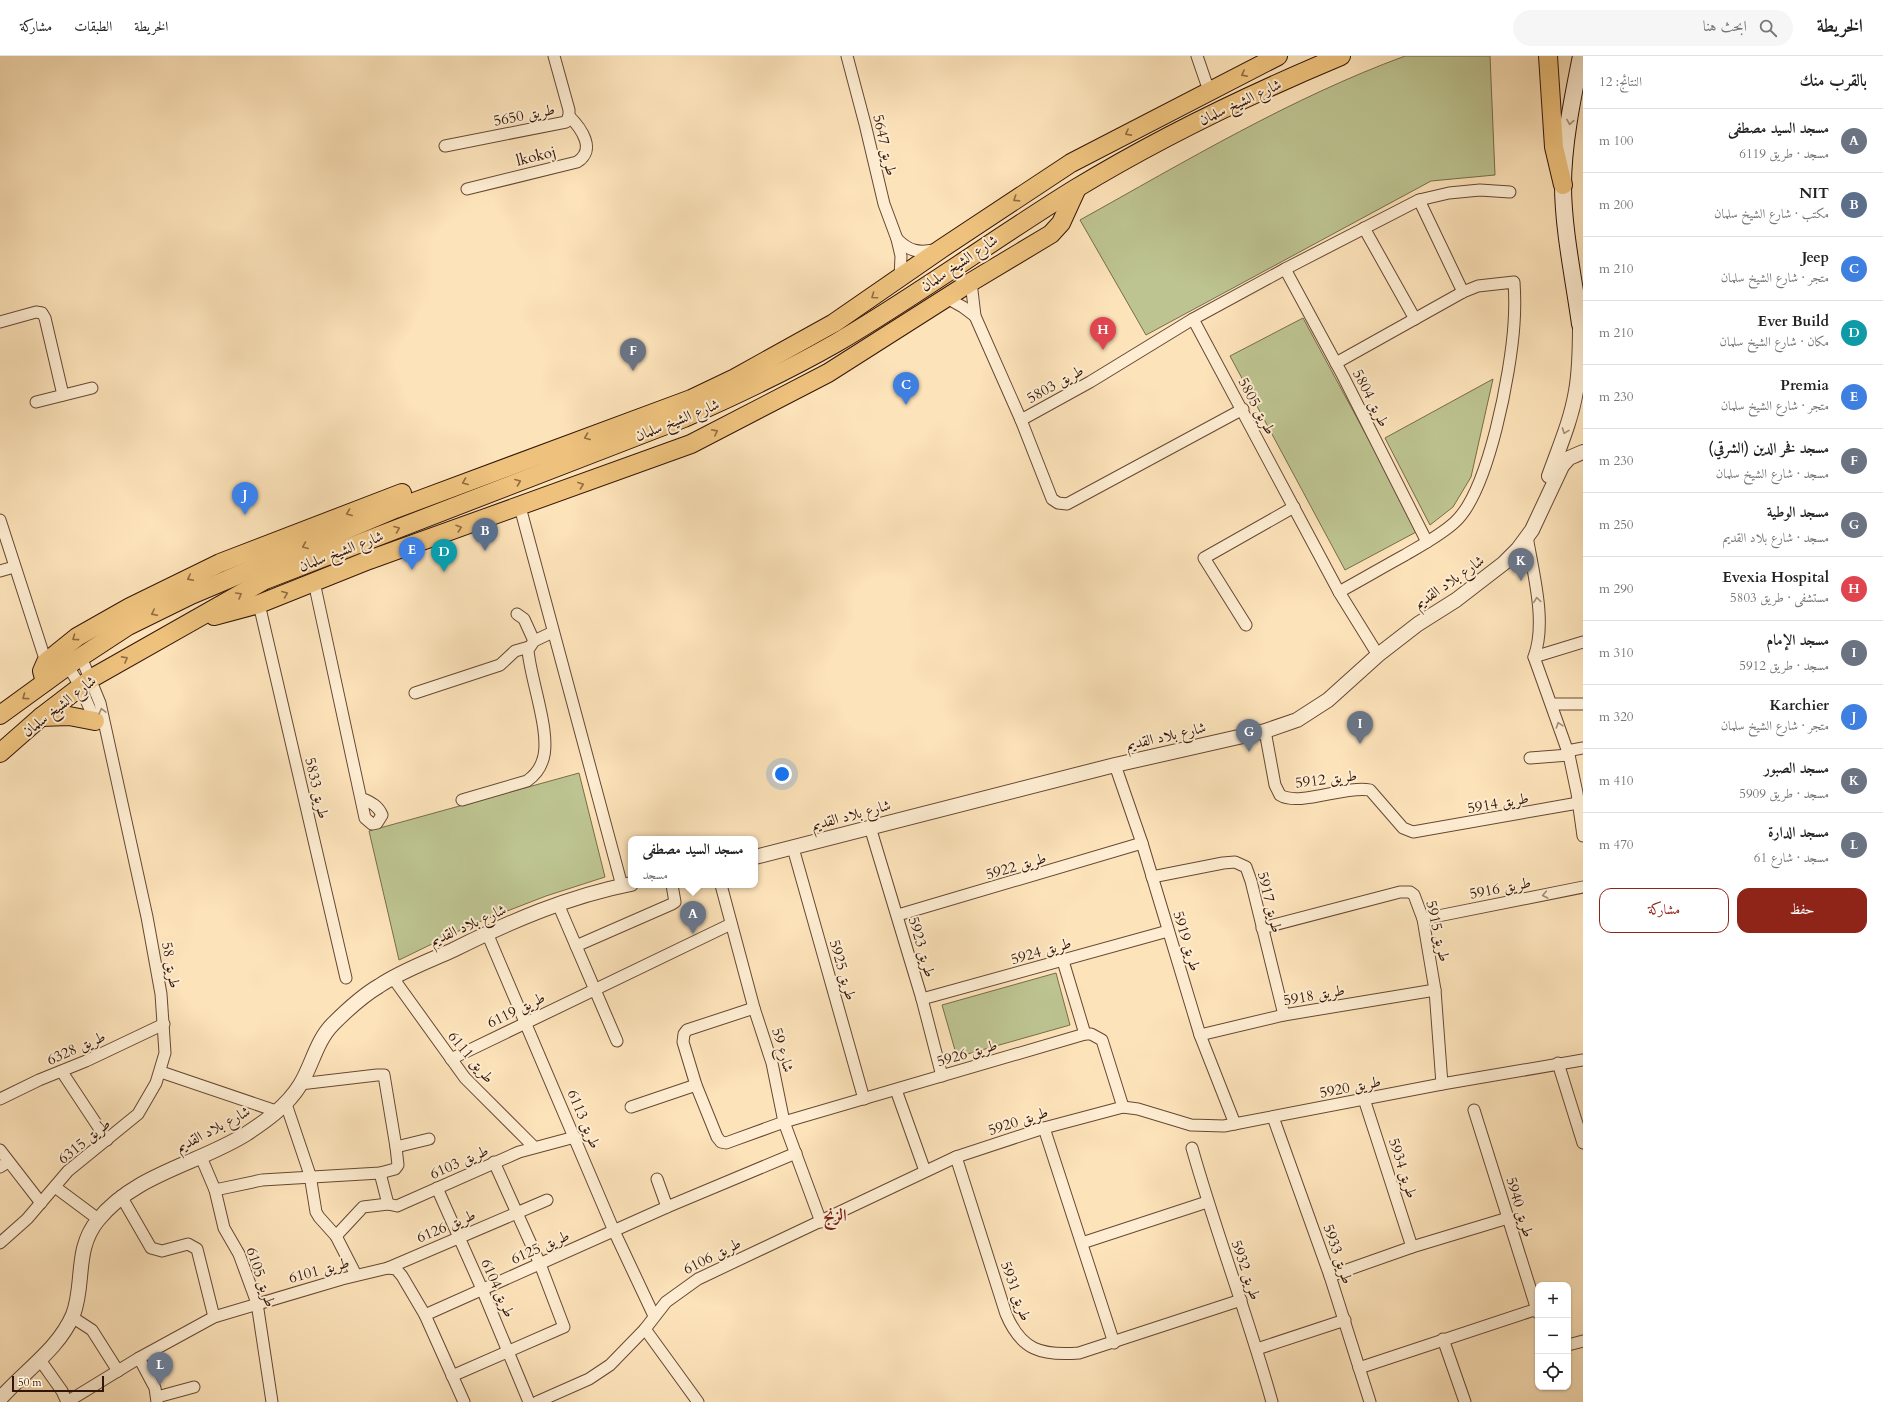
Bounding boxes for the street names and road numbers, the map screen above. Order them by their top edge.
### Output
street label: شارع الشيخ سلمان [1195,74,1286,134]
street label: طريق 5650 [492,99,556,131]
street label: طريق 5647 [868,112,902,178]
street label: lkokoj [514,141,558,171]
street label: شارع الشيخ سلمان [916,230,1004,300]
street label: طريق 5803 [1023,360,1087,408]
street label: طريق 5804 [1348,366,1394,430]
street label: طريق 5805 [1234,374,1280,438]
street label: شارع الشيخ سلمان [632,394,724,450]
street label: شارع الشيخ سلمان [296,526,388,580]
street label: شارع بلاد القديم [1410,550,1490,616]
street label: شارع الشيخ سلمان [18,671,103,745]
street label: شارع بلاد القديم [1124,717,1209,758]
street label: طريق 5833 [300,755,334,821]
street label: طريق 5912 [1294,765,1358,793]
street label: طريق 5914 [1466,788,1530,818]
street label: شارع بلاد القديم [809,795,894,838]
street label: طريق 5922 [983,848,1049,884]
street label: طريق 5917 [1253,869,1287,935]
street label: طريق 5916 [1468,872,1532,904]
street label: طريق 5915 [1421,898,1455,964]
street label: شارع بلاد القديم [427,899,511,953]
street label: طريق 5919 [1168,908,1206,974]
street label: طريق 5923 [904,914,940,980]
street label: طريق 5924 [1008,933,1074,969]
street label: طريق 5925 [825,937,861,1003]
street label: طريق 58 [157,940,185,990]
street label: طريق 5918 [1282,980,1346,1010]
street label: طريق 6119 [484,987,548,1033]
street label: شارع 59 [764,1025,799,1075]
street label: طريق 6328 [44,1026,108,1070]
street label: طريق 6111 [443,1027,499,1087]
street label: طريق 5926 [934,1035,1000,1071]
street label: طريق 5920 [1318,1071,1382,1103]
street label: طريق 6113 [563,1086,605,1152]
street label: شارع بلاد القديم [172,1101,255,1160]
street label: طريق 5920 [985,1102,1051,1140]
street label: طريق 6315 [54,1114,114,1168]
street label: طريق 5934 [1384,1135,1422,1201]
street label: طريق 6103 [427,1140,491,1184]
street label: طريق 5940 [1501,1174,1539,1240]
street label: طريق 6126 [413,1205,479,1247]
street label: طريق 5933 [1318,1221,1358,1287]
street label: طريق 6125 [508,1225,572,1269]
street label: طريق 6106 [680,1233,744,1279]
street label: طريق 5932 [1226,1237,1266,1303]
street label: طريق 6105 [241,1244,281,1310]
street label: طريق 6101 [286,1252,352,1288]
street label: طريق 6104 [476,1256,520,1320]
street label: طريق 5931 [996,1258,1036,1324]

